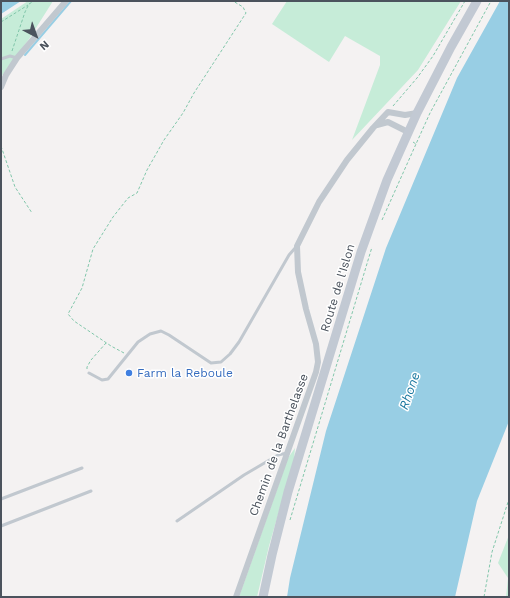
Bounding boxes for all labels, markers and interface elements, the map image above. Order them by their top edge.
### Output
north arrow [16,16,56,56]
text: N [37,38,52,53]
street label: Route de l'Islon [318,242,358,334]
place label: Farm la Reboule [137,366,233,380]
marker: Farm la Reboule [124,368,134,378]
water label: Rhone [396,370,424,412]
street label: Chemin de la Barthelasse [247,372,311,518]

